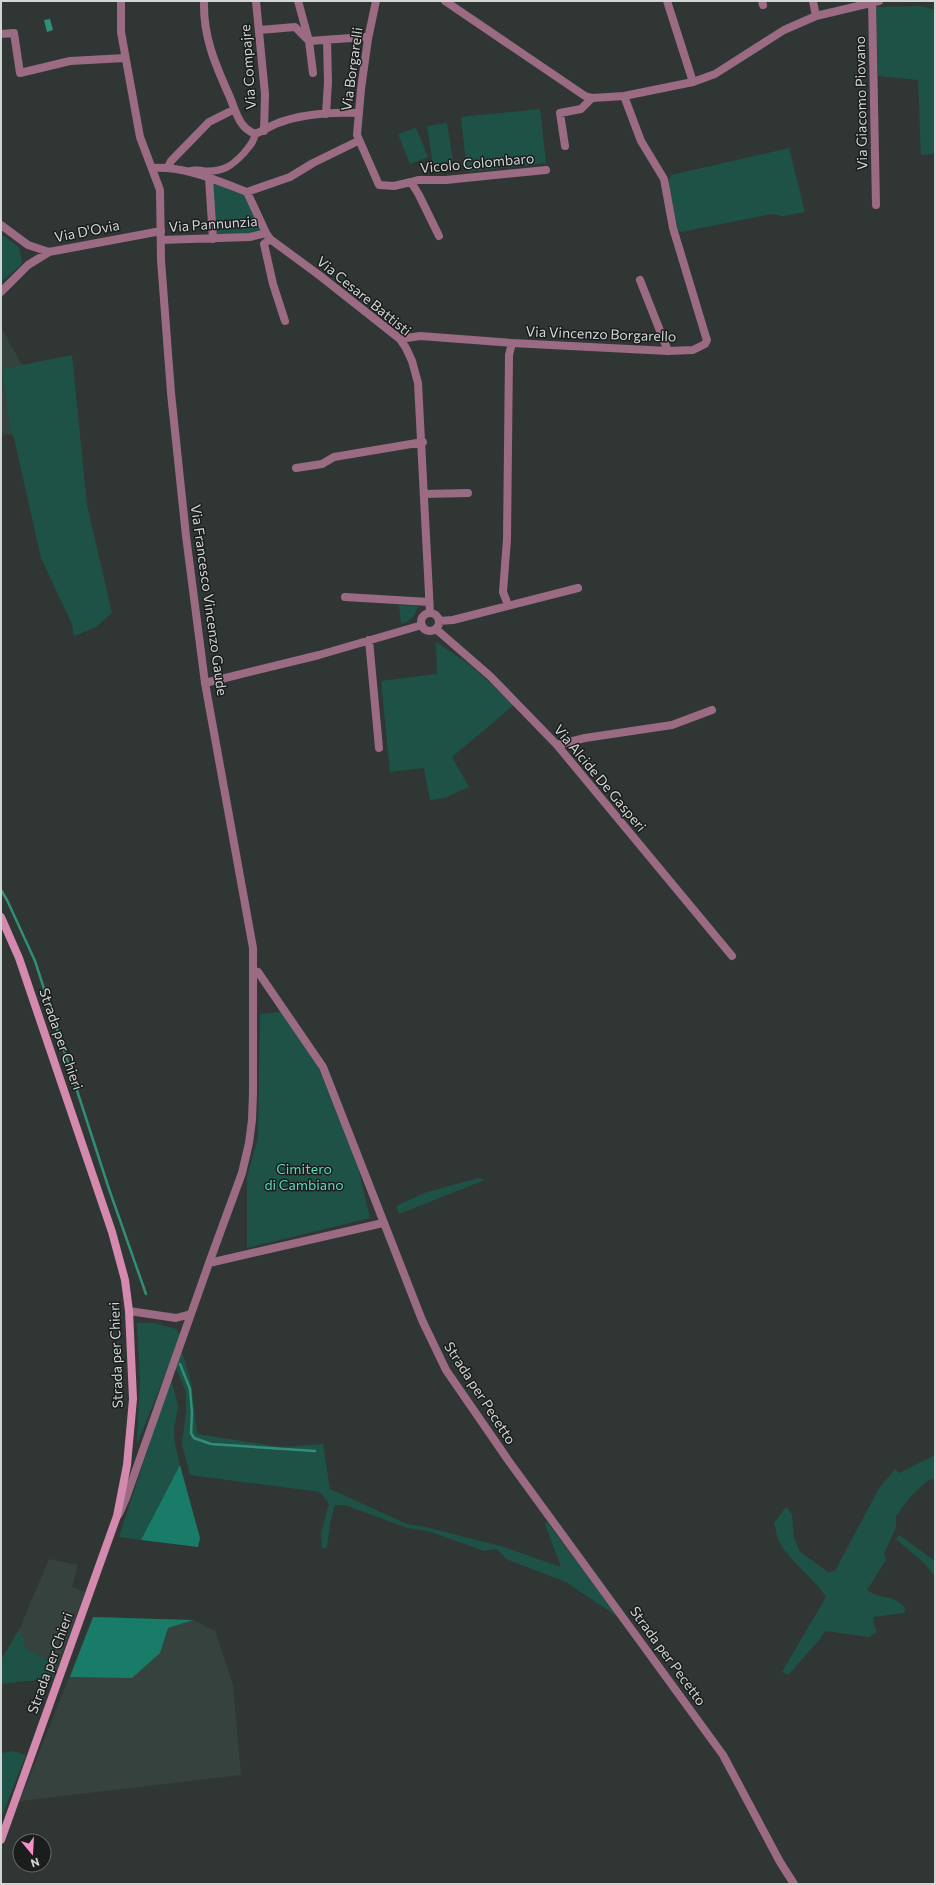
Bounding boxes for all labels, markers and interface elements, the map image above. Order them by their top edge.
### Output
street label: Via Compajre [236,24,259,110]
street label: Via Borgarelli [337,26,366,112]
street label: Via Giacomo Piovano [851,36,870,170]
street label: Vicolo Colombaro [419,149,535,176]
street label: Via Pannunzia [168,212,258,235]
street label: Via D'Ovia [53,216,121,245]
street label: Via Cesare Battisti [314,252,415,339]
street label: Via Vincenzo Borgarello [525,322,677,345]
street label: Via Francesco Vincenzo Gaude [188,503,231,697]
street label: Via Alcide De Gasperi [551,721,650,835]
street label: Strada per Chieri [36,986,87,1092]
park label: Cimitero di Cambiano [264,1160,344,1193]
street label: Strada per Chieri [105,1302,126,1408]
street label: Strada per Pecetto [441,1338,520,1447]
street label: Strada per Pecetto [627,1603,710,1709]
street label: Strada per Chieri [23,1610,76,1716]
north arrow [12,1833,52,1873]
text: N [29,1856,41,1870]

